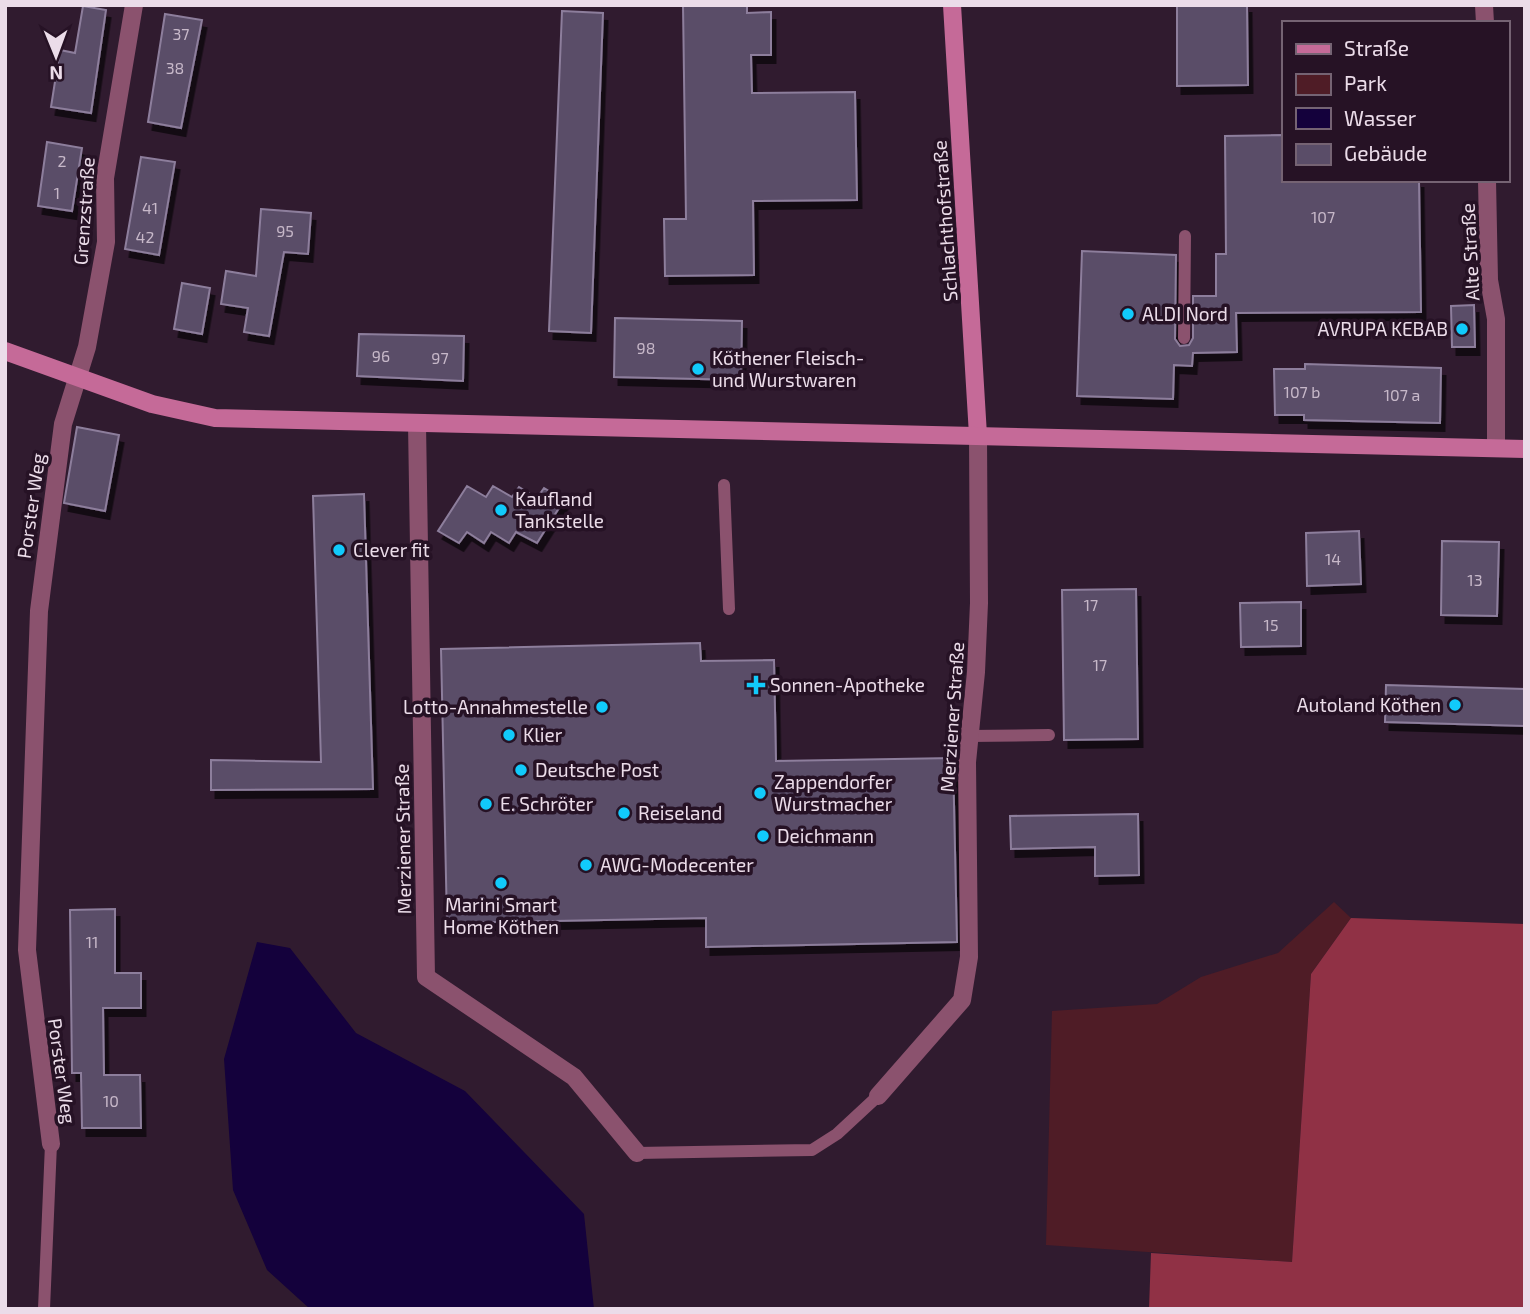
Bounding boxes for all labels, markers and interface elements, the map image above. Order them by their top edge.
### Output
north arrow [21,21,91,91]
legend [1282,21,1509,182]
house number: 37 [172,24,190,43]
text: Straße [1344,35,1409,60]
house number: 38 [166,58,184,77]
text: N [49,62,63,85]
text: Park [1344,70,1387,95]
text: Wasser [1344,105,1417,130]
street label: Schlachthofstraße [927,140,962,302]
text: Gebäude [1344,140,1427,165]
house number: 2 [58,151,67,170]
street label: Grenzstraße [68,156,99,266]
house number: 1 [54,183,60,202]
house number: 41 [142,198,158,217]
street label: Alte Straße [1455,203,1484,301]
house number: 107 [1311,207,1335,226]
house number: 95 [276,221,294,240]
house number: 42 [136,227,154,246]
place label: ALDI Nord [1142,302,1228,325]
marker: ALDI Nord [1120,306,1136,322]
place label: AVRUPA KEBAB [1318,317,1448,340]
marker: AVRUPA KEBAB [1454,321,1470,337]
house number: 98 [637,338,655,357]
house number: 96 [372,346,390,365]
place label: Köthener Fleisch- und Wurstwaren [712,346,864,391]
house number: 97 [431,348,449,367]
marker: Köthener Fleisch- und Wurstwaren [690,361,706,377]
house number: 107 b [1284,382,1320,401]
house number: 107 a [1384,385,1420,404]
street label: Porster Weg [12,451,49,560]
place label: Kaufland Tankstelle [515,487,604,532]
marker: Kaufland Tankstelle [493,502,509,518]
place label: Clever fit [353,538,430,561]
marker: Clever fit [331,542,347,558]
house number: 14 [1325,549,1341,568]
house number: 13 [1467,570,1483,589]
house number: 17 [1084,595,1098,614]
house number: 15 [1264,615,1278,634]
street label: Merziener Straße [935,641,968,793]
house number: 17 [1093,655,1107,674]
place label: Sonnen-Apotheke [770,673,925,696]
marker: Sonnen-Apotheke [748,677,764,693]
place label: Autoland Köthen [1297,693,1441,716]
place label: Lotto-Annahmestelle [403,695,588,718]
marker: Autoland Köthen [1447,697,1463,713]
marker: Lotto-Annahmestelle [594,699,610,715]
place label: Klier [523,723,563,746]
marker: Klier [501,727,517,743]
place label: Deutsche Post [535,758,659,781]
marker: Deutsche Post [513,762,529,778]
street label: Merziener Straße [390,763,415,915]
place label: Zappendorfer Wurstmacher [774,770,893,815]
marker: Zappendorfer Wurstmacher [752,785,768,801]
place label: E. Schröter [500,792,594,815]
marker: E. Schröter [478,796,494,812]
place label: Reiseland [638,801,722,824]
marker: Reiseland [616,805,632,821]
place label: Deichmann [777,824,874,847]
marker: Deichmann [755,828,771,844]
place label: AWG-Modecenter [600,853,754,876]
marker: AWG-Modecenter [578,857,594,873]
marker: Marini Smart Home Köthen [493,875,509,891]
place label: Marini Smart Home Köthen [443,893,559,938]
house number: 11 [86,932,98,951]
street label: Porster Weg [44,1017,81,1126]
house number: 10 [103,1091,119,1110]

